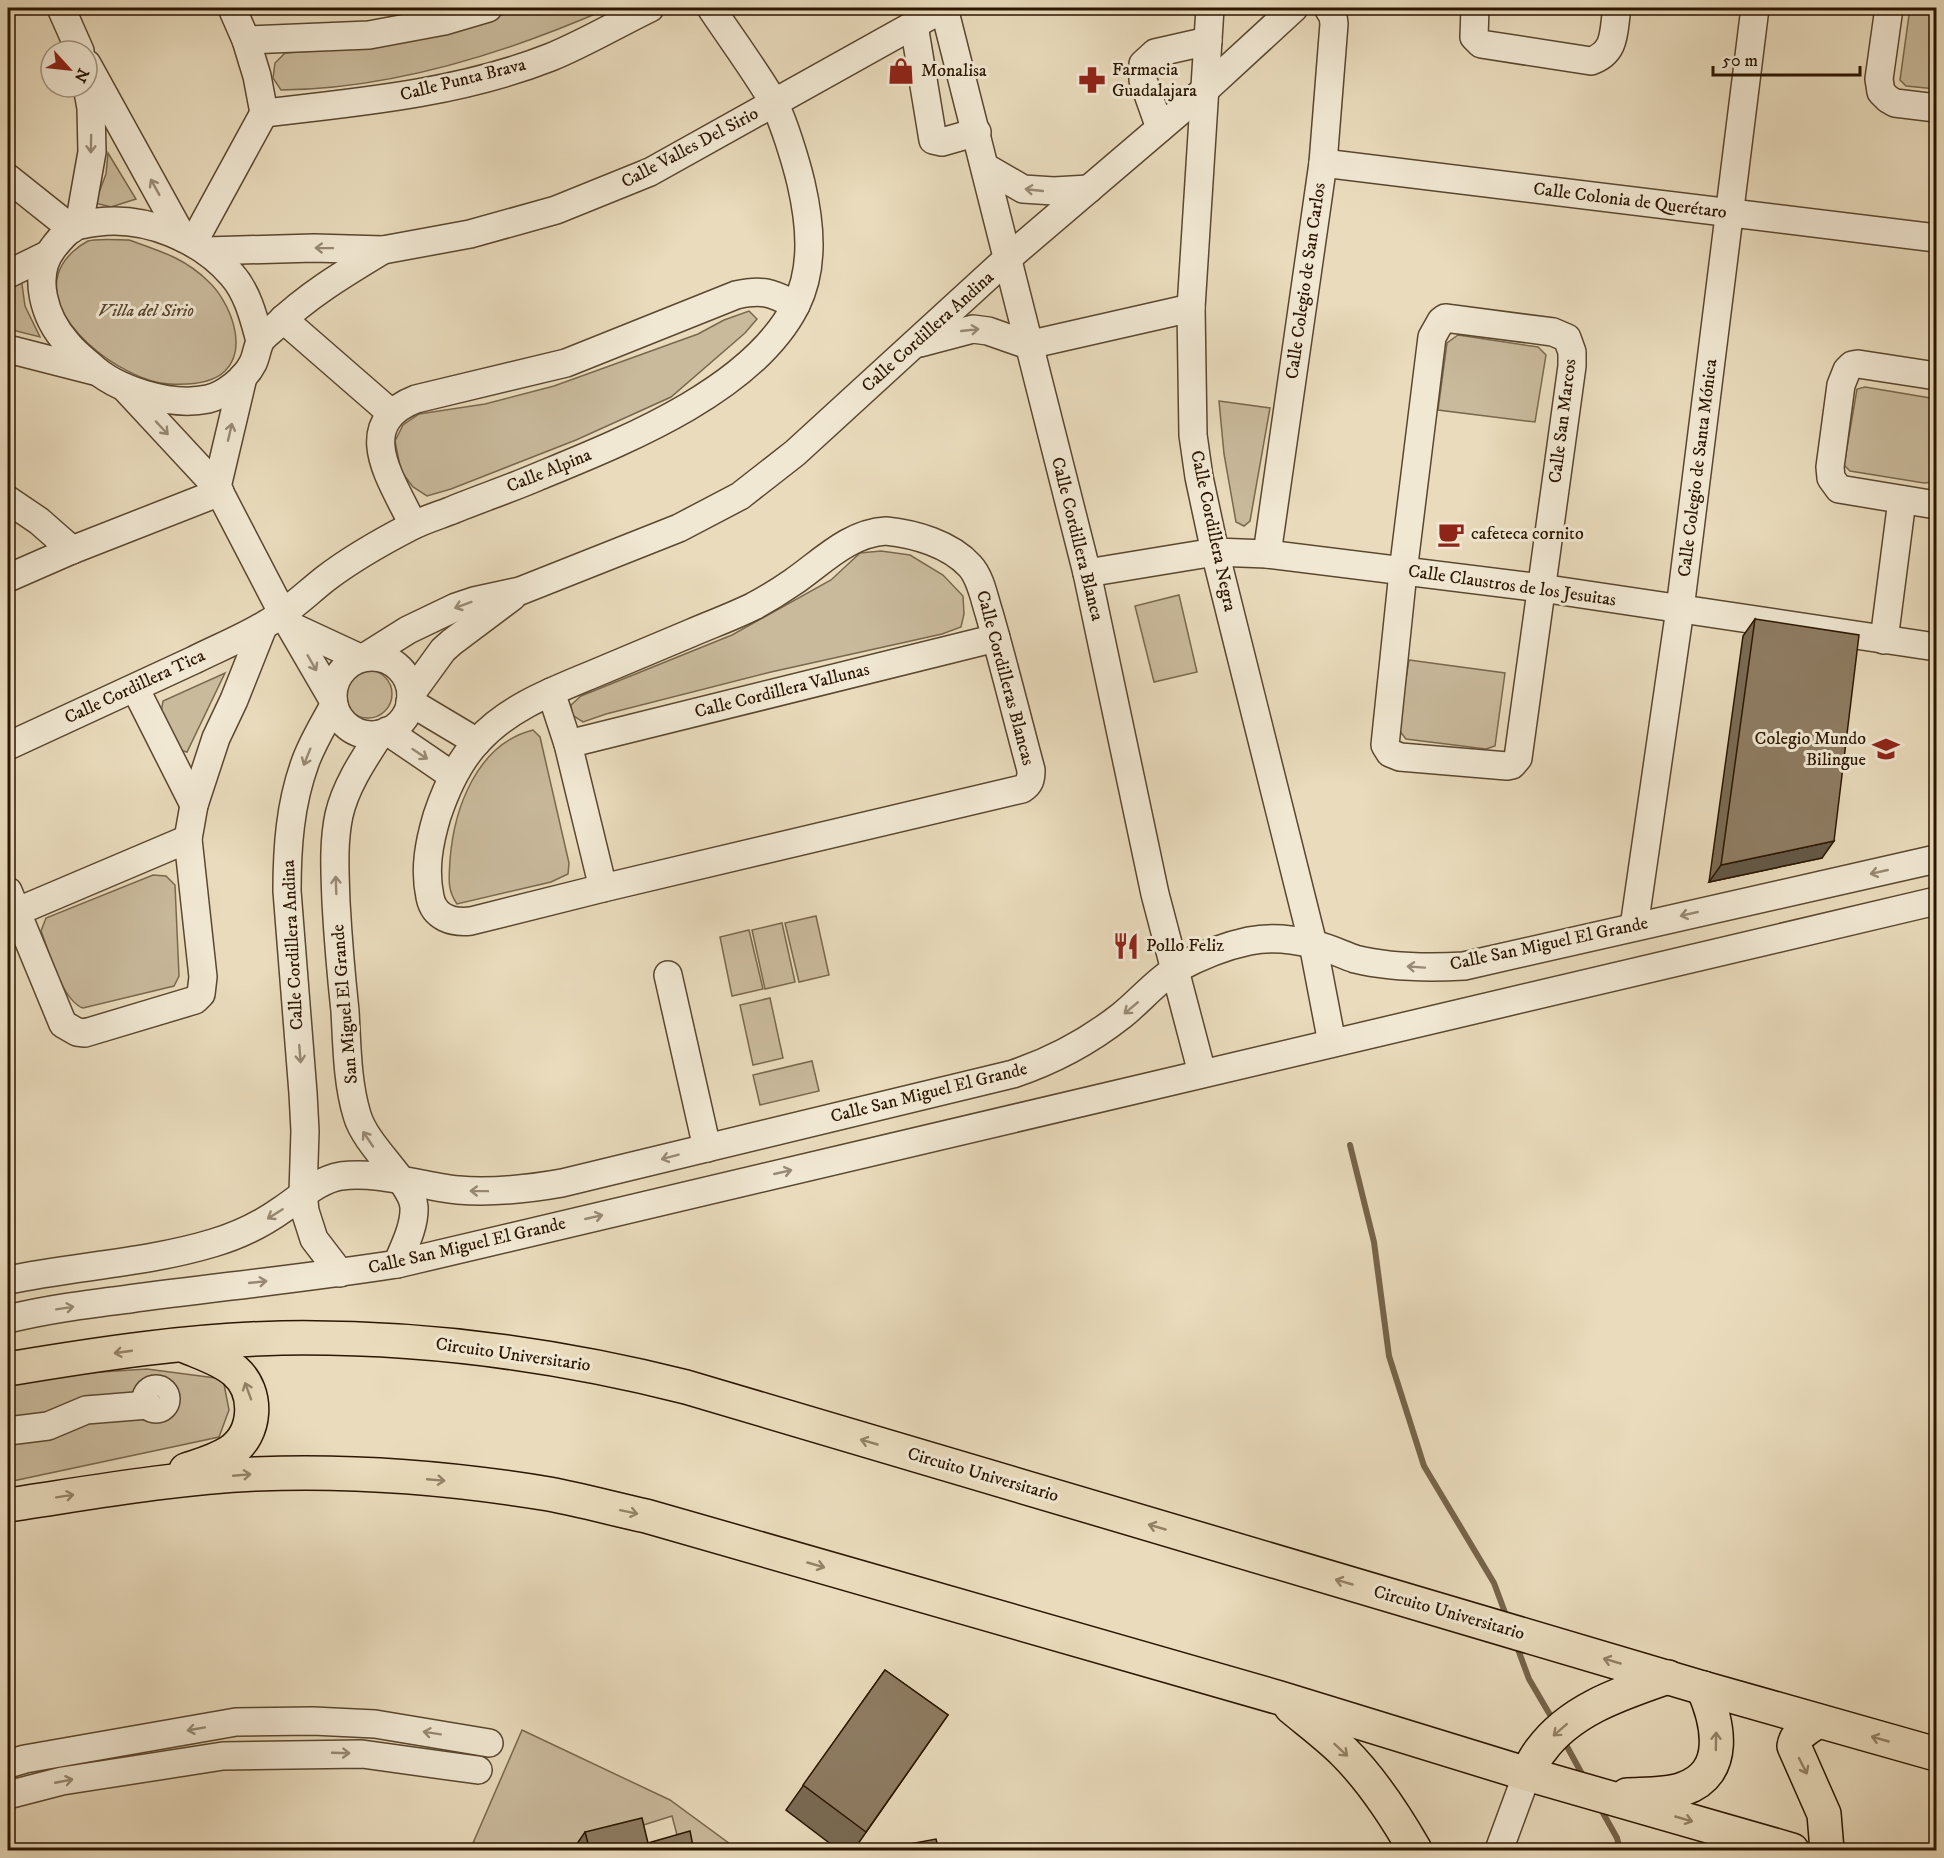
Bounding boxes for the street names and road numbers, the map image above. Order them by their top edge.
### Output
street label: Calle Punta Brava [398,54,528,106]
street label: Calle Valles Del Sirio [618,103,762,193]
street label: Calle Colonia de Querétaro [1532,178,1728,224]
street label: Calle Colegio de San Carlos [1281,181,1331,381]
street label: Calle Cordillera Andina [857,267,999,397]
street label: Calle San Marcos [1544,357,1582,485]
street label: Calle Colegio de Santa Mónica [1674,357,1722,578]
street label: Calle Alpina [503,444,595,498]
street label: Calle Cordillera Negra [1185,449,1241,614]
street label: Calle Cordillera Blanca [1046,455,1108,624]
street label: Calle Claustros de los Jesuitas [1407,561,1617,611]
street label: Calle Cordilleras Blancas [971,588,1039,768]
street label: Calle Cordillera Tica [61,645,209,729]
street label: Calle Cordillera Vallunas [692,659,872,723]
street label: Calle Cordillera Andina [278,859,308,1031]
street label: Calle San Miguel El Grande [1448,912,1650,976]
street label: San Miguel El Grande [327,923,363,1085]
street label: Calle San Miguel El Grande [828,1058,1030,1128]
street label: Calle San Miguel El Grande [366,1213,568,1279]
street label: Circuito Universitario [434,1333,592,1377]
street label: Circuito Universitario [905,1443,1061,1507]
street label: Circuito Universitario [1371,1581,1527,1645]

